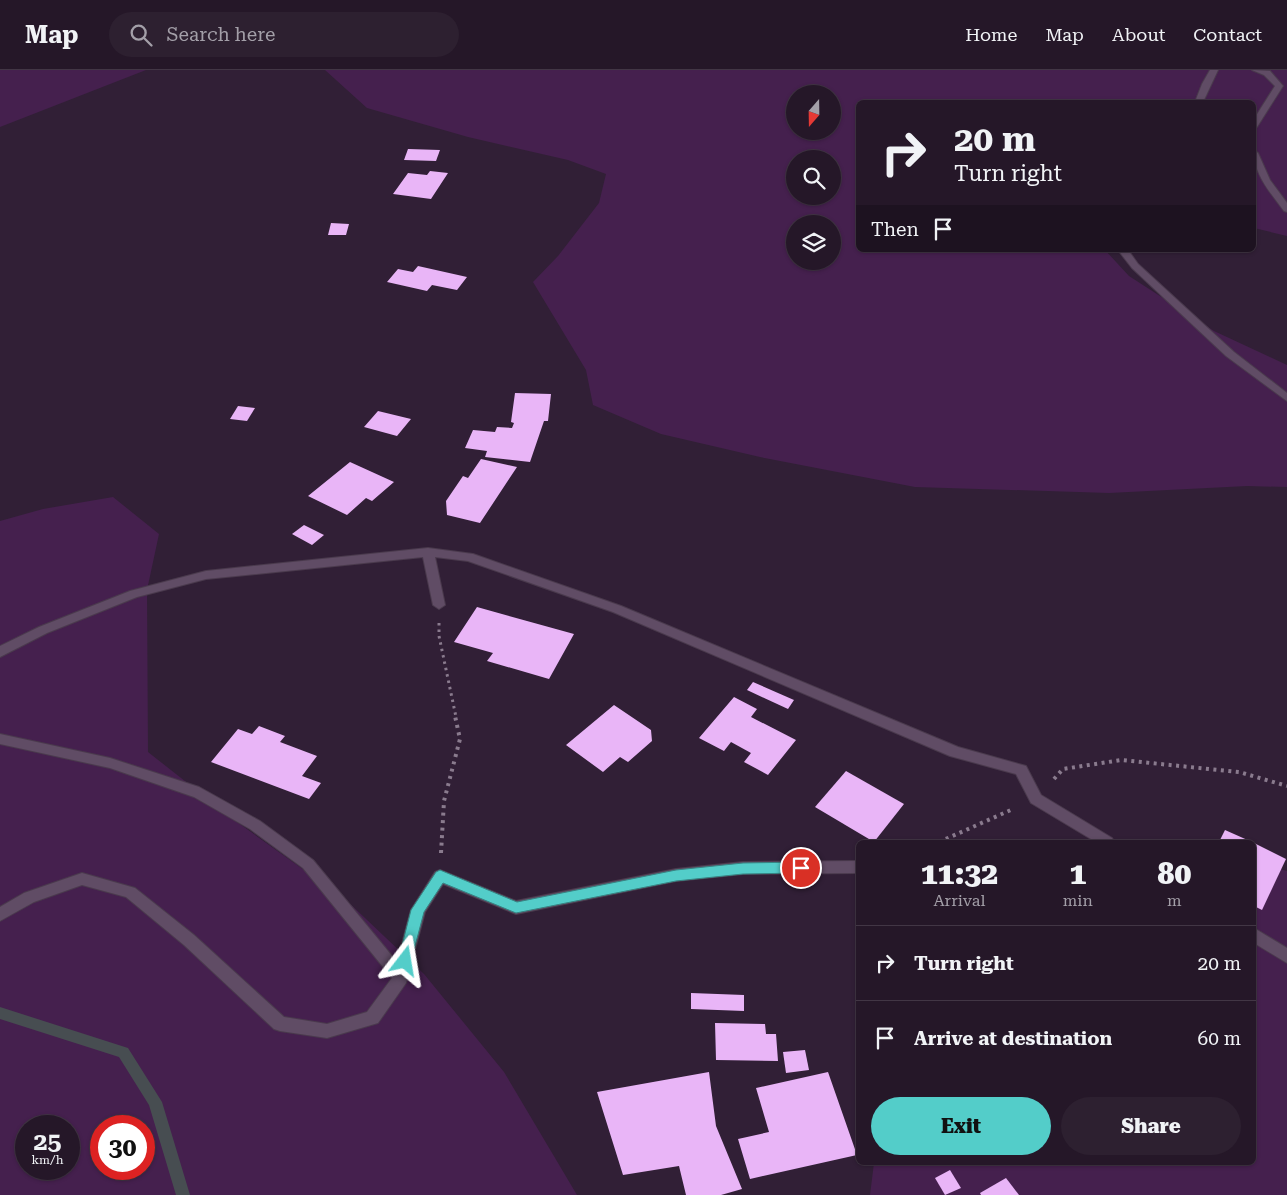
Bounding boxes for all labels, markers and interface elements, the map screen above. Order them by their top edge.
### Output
search box [109,12,459,57]
text: Map [25,21,79,49]
icon: search [127,21,155,49]
text: Search here [167,23,275,46]
text: Home [965,24,1017,45]
text: Map [1045,24,1084,45]
text: About [1112,24,1165,45]
text: Contact [1193,24,1262,45]
north arrow [786,85,841,140]
map controls [786,85,841,270]
text: 20 m [954,119,1036,160]
icon: right [871,120,936,185]
button: search [786,150,841,205]
text: Turn right [954,161,1062,186]
button: layers [786,215,841,270]
icon: arrive [929,215,957,243]
text: Then [871,218,919,241]
pin [780,847,822,889]
icon: arrive [787,854,815,882]
text: 11:32 [921,856,998,891]
text: 1 [1069,856,1086,891]
text: 80 [1158,856,1191,891]
text: Arrival [933,891,985,910]
text: min [1063,891,1093,910]
text: m [1167,891,1182,910]
position arrow [378,934,430,986]
icon: right [871,949,899,977]
text: Turn right [914,952,1014,975]
text: 20 m [1198,952,1241,975]
icon: arrive [871,1024,899,1052]
text: Arrive at destination [914,1027,1112,1050]
text: 60 m [1198,1027,1241,1050]
button: Exit [871,1097,1051,1155]
button: Share [1061,1097,1241,1155]
speed limit sign: 30 [90,1115,155,1180]
text: 25 [33,1127,62,1156]
text: km/h [31,1153,64,1167]

